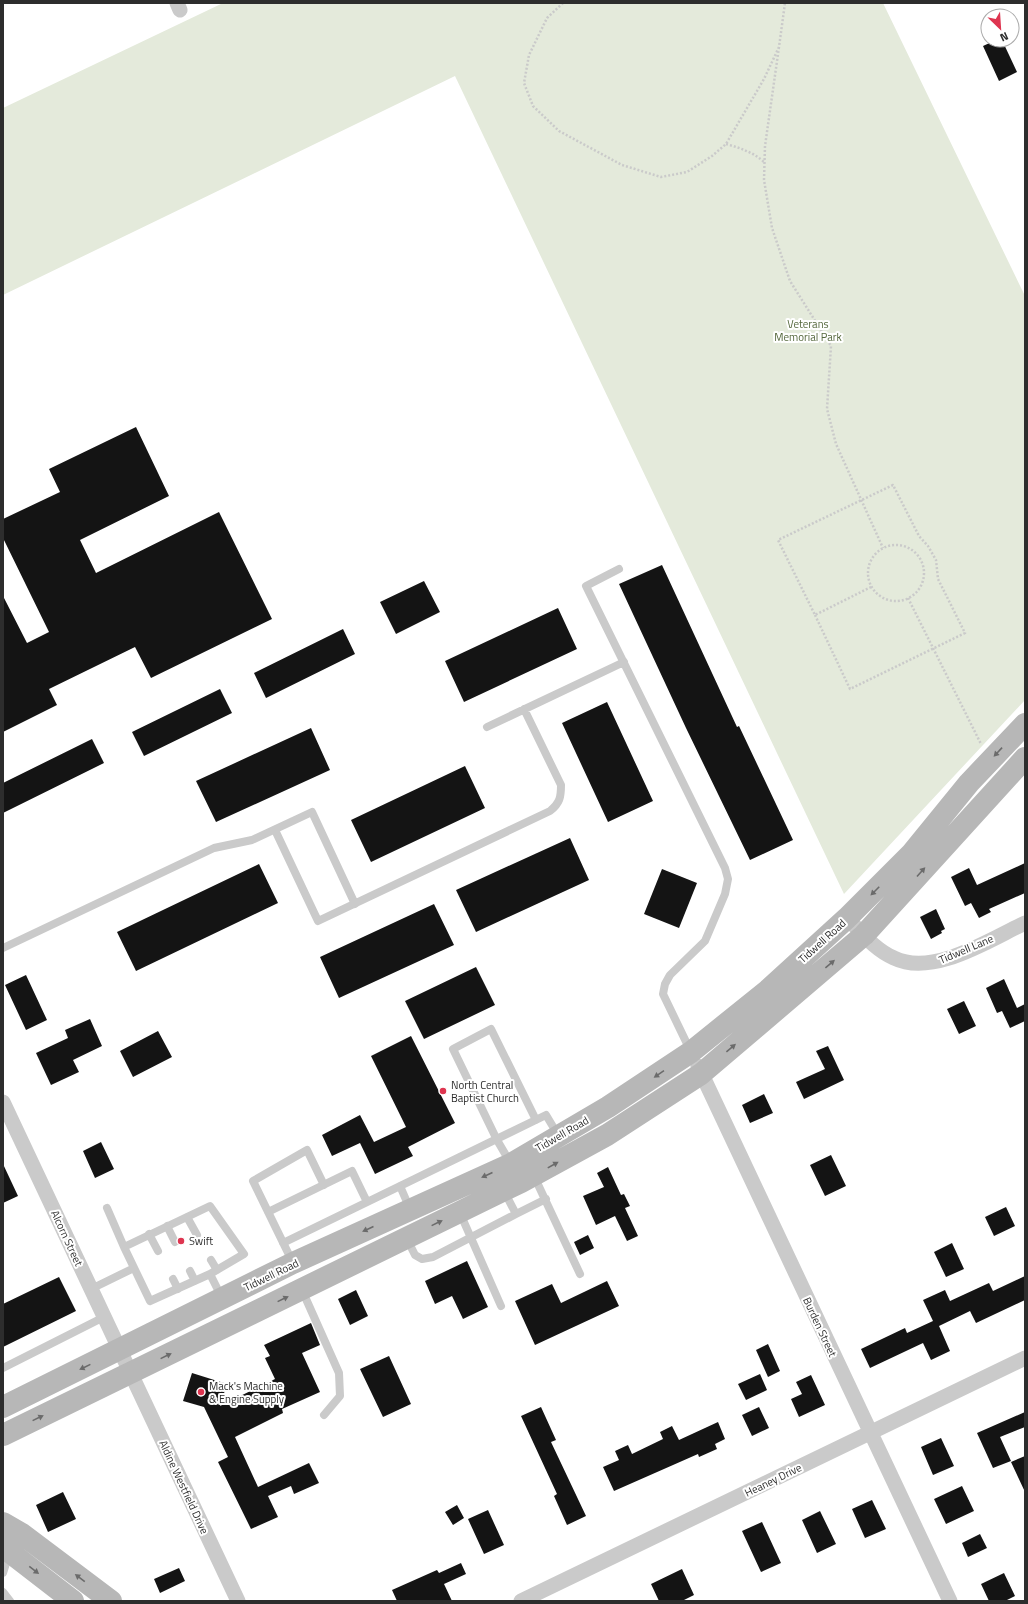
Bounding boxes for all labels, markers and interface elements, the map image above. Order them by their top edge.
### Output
north arrow [980,8,1020,48]
text: N [997,28,1011,46]
park label: Veterans Memorial Park [774,316,842,345]
one-way arrow [994,747,1003,757]
one-way arrow [916,867,926,877]
one-way arrow [870,886,880,896]
street label: Tidwell Road [795,915,849,967]
street label: Tidwell Lane [936,930,996,968]
one-way arrow [825,960,835,969]
one-way arrow [726,1044,736,1053]
one-way arrow [654,1070,664,1078]
place label: North Central Baptist Church [451,1077,519,1106]
marker: North Central Baptist Church [438,1086,448,1096]
street label: Tidwell Road [532,1112,592,1156]
one-way arrow [547,1161,559,1168]
one-way arrow [481,1172,492,1178]
street label: Alcorn Street [47,1207,87,1269]
one-way arrow [432,1220,443,1226]
one-way arrow [363,1226,374,1232]
place label: Swift [189,1233,213,1249]
marker: Swift [176,1236,186,1246]
street label: Tidwell Road [241,1255,301,1295]
street label: Burden Street [799,1294,841,1360]
one-way arrow [277,1296,288,1302]
one-way arrow [160,1353,172,1360]
one-way arrow [79,1364,91,1370]
place label: Mack's Machine & Engine Supply [209,1378,285,1407]
marker: Mack's Machine & Engine Supply [196,1387,206,1397]
one-way arrow [32,1415,43,1421]
street label: Aldine Westfield Drive [155,1438,213,1537]
street label: Heaney Drive [742,1459,805,1501]
one-way arrow [29,1566,40,1575]
one-way arrow [74,1573,85,1582]

